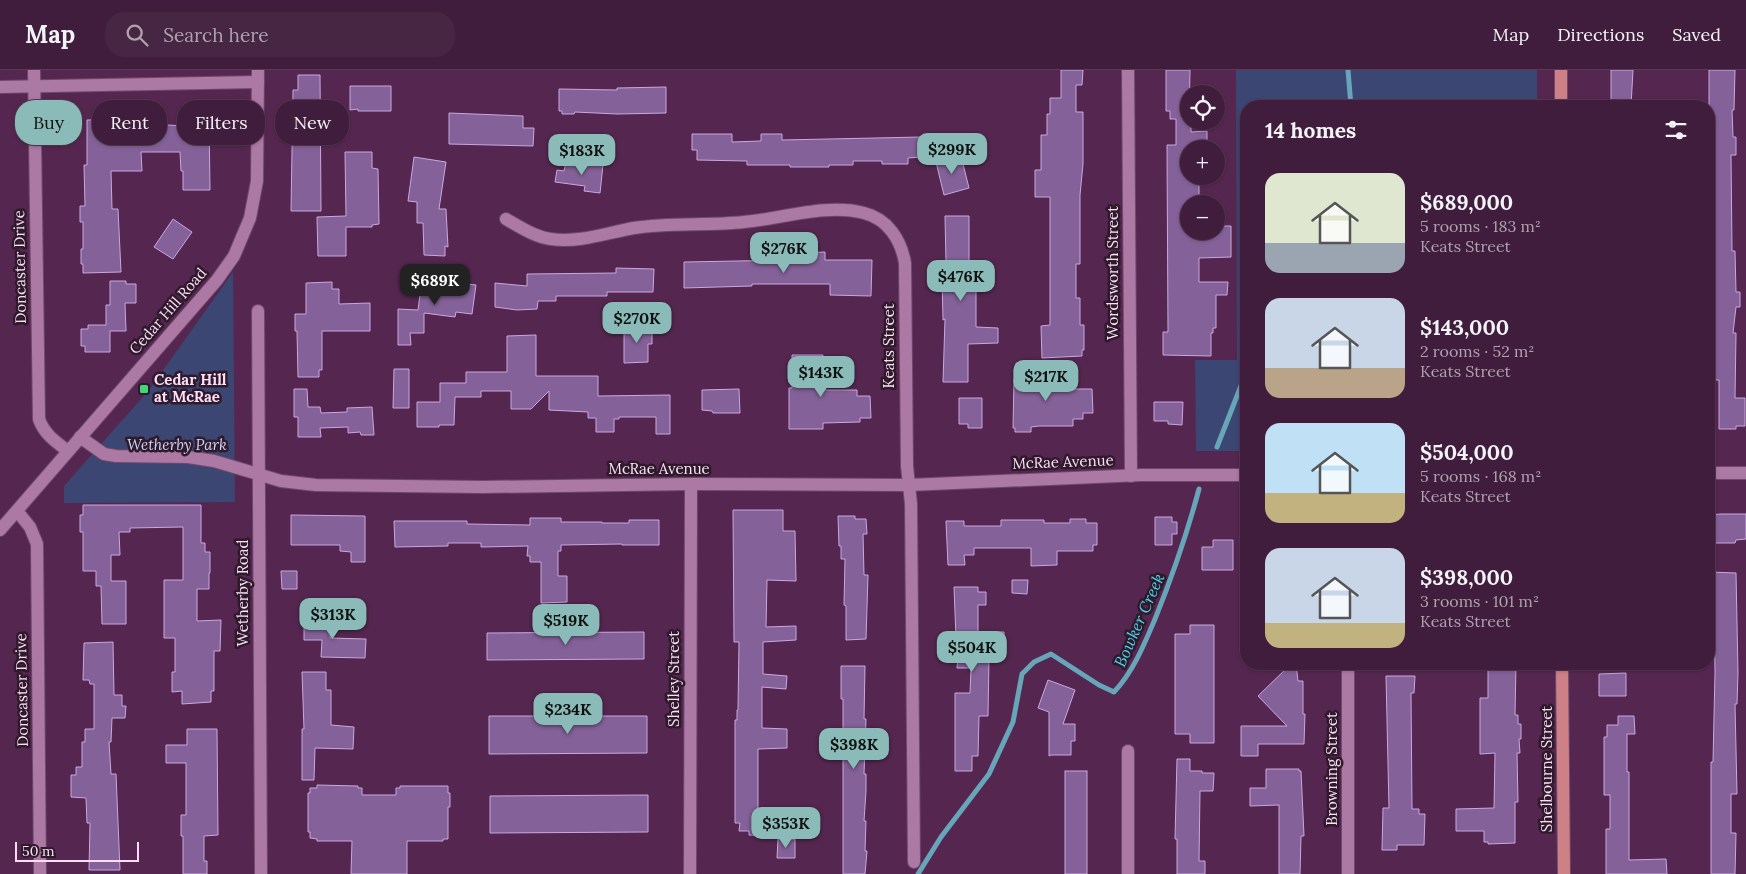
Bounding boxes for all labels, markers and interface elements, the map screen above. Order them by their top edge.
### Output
search box [105,12,455,57]
text: Map [25,19,75,50]
icon: search [123,21,151,49]
text: Search here [163,23,269,47]
text: Map [1493,23,1529,46]
text: Directions [1557,23,1644,46]
text: Saved [1672,23,1721,46]
map controls [1180,85,1225,240]
button: locate [1180,85,1225,130]
chip: Buy [15,100,82,145]
chip: Rent [92,100,167,145]
chip: Filters [177,100,265,145]
chip: New [275,100,349,145]
icon: filters [1662,116,1690,144]
text: 14 homes [1265,117,1356,144]
pin: $299K [917,132,987,175]
pin: $183K [547,134,617,176]
text: $299K [928,139,976,159]
text: $183K [559,140,605,160]
button: + [1180,140,1225,185]
text: $689,000 [1420,189,1513,216]
icon: home [1305,193,1365,253]
button: − [1180,195,1225,240]
street label: Wordsworth Street [1103,206,1122,340]
street label: Doncaster Drive [9,210,30,324]
text: 5 rooms · 183 m² [1420,216,1541,236]
pin: $276K [749,232,819,274]
text: Keats Street [1420,236,1511,256]
text: $276K [761,238,807,258]
pin: $476K [926,260,996,302]
street label: Cedar Hill Road [125,264,210,358]
pin: $689K [400,264,470,306]
text: $476K [938,266,984,286]
text: $689K [411,270,459,290]
pin: $270K [602,302,672,344]
street label: Keats Street [879,303,898,388]
text: $270K [613,308,661,328]
text: $143,000 [1420,314,1509,341]
icon: home [1305,318,1365,378]
text: 2 rooms · 52 m² [1420,341,1534,361]
pin: $143K [786,356,856,398]
pin: $217K [1011,360,1081,402]
text: Keats Street [1420,361,1511,381]
text: $143K [798,362,844,382]
text: $217K [1024,366,1068,386]
place label: Cedar Hill at McRae [154,370,227,406]
marker: Cedar Hill at McRae [138,383,150,395]
park label: Wetherby Park [127,435,227,454]
text: $504,000 [1420,439,1514,466]
icon: home [1305,443,1365,503]
street label: McRae Avenue [1012,450,1114,473]
street label: McRae Avenue [608,459,710,478]
text: 5 rooms · 168 m² [1420,466,1541,486]
text: Keats Street [1420,486,1511,506]
street label: Wetherby Road [233,539,252,647]
text: $398,000 [1420,564,1513,591]
icon: home [1305,568,1365,628]
water label: Bowker Creek [1110,570,1168,670]
text: 3 rooms · 101 m² [1420,591,1539,611]
pin: $313K [298,598,368,640]
text: $313K [310,604,356,624]
pin: $519K [531,604,601,646]
text: $519K [543,610,589,630]
text: Keats Street [1420,611,1511,631]
pin: $504K [937,630,1007,673]
street label: Shelley Street [664,631,683,727]
street label: Doncaster Drive [11,633,32,747]
text: $504K [948,637,996,657]
pin: $234K [533,692,603,735]
text: $234K [544,699,592,719]
street label: Shelbourne Street [1537,706,1556,832]
street label: Browning Street [1322,712,1341,826]
pin: $398K [819,728,889,770]
text: $398K [830,734,878,754]
pin: $353K [751,806,821,849]
text: $353K [762,813,810,833]
scale bar [15,839,139,862]
text: 50 m [22,842,55,860]

